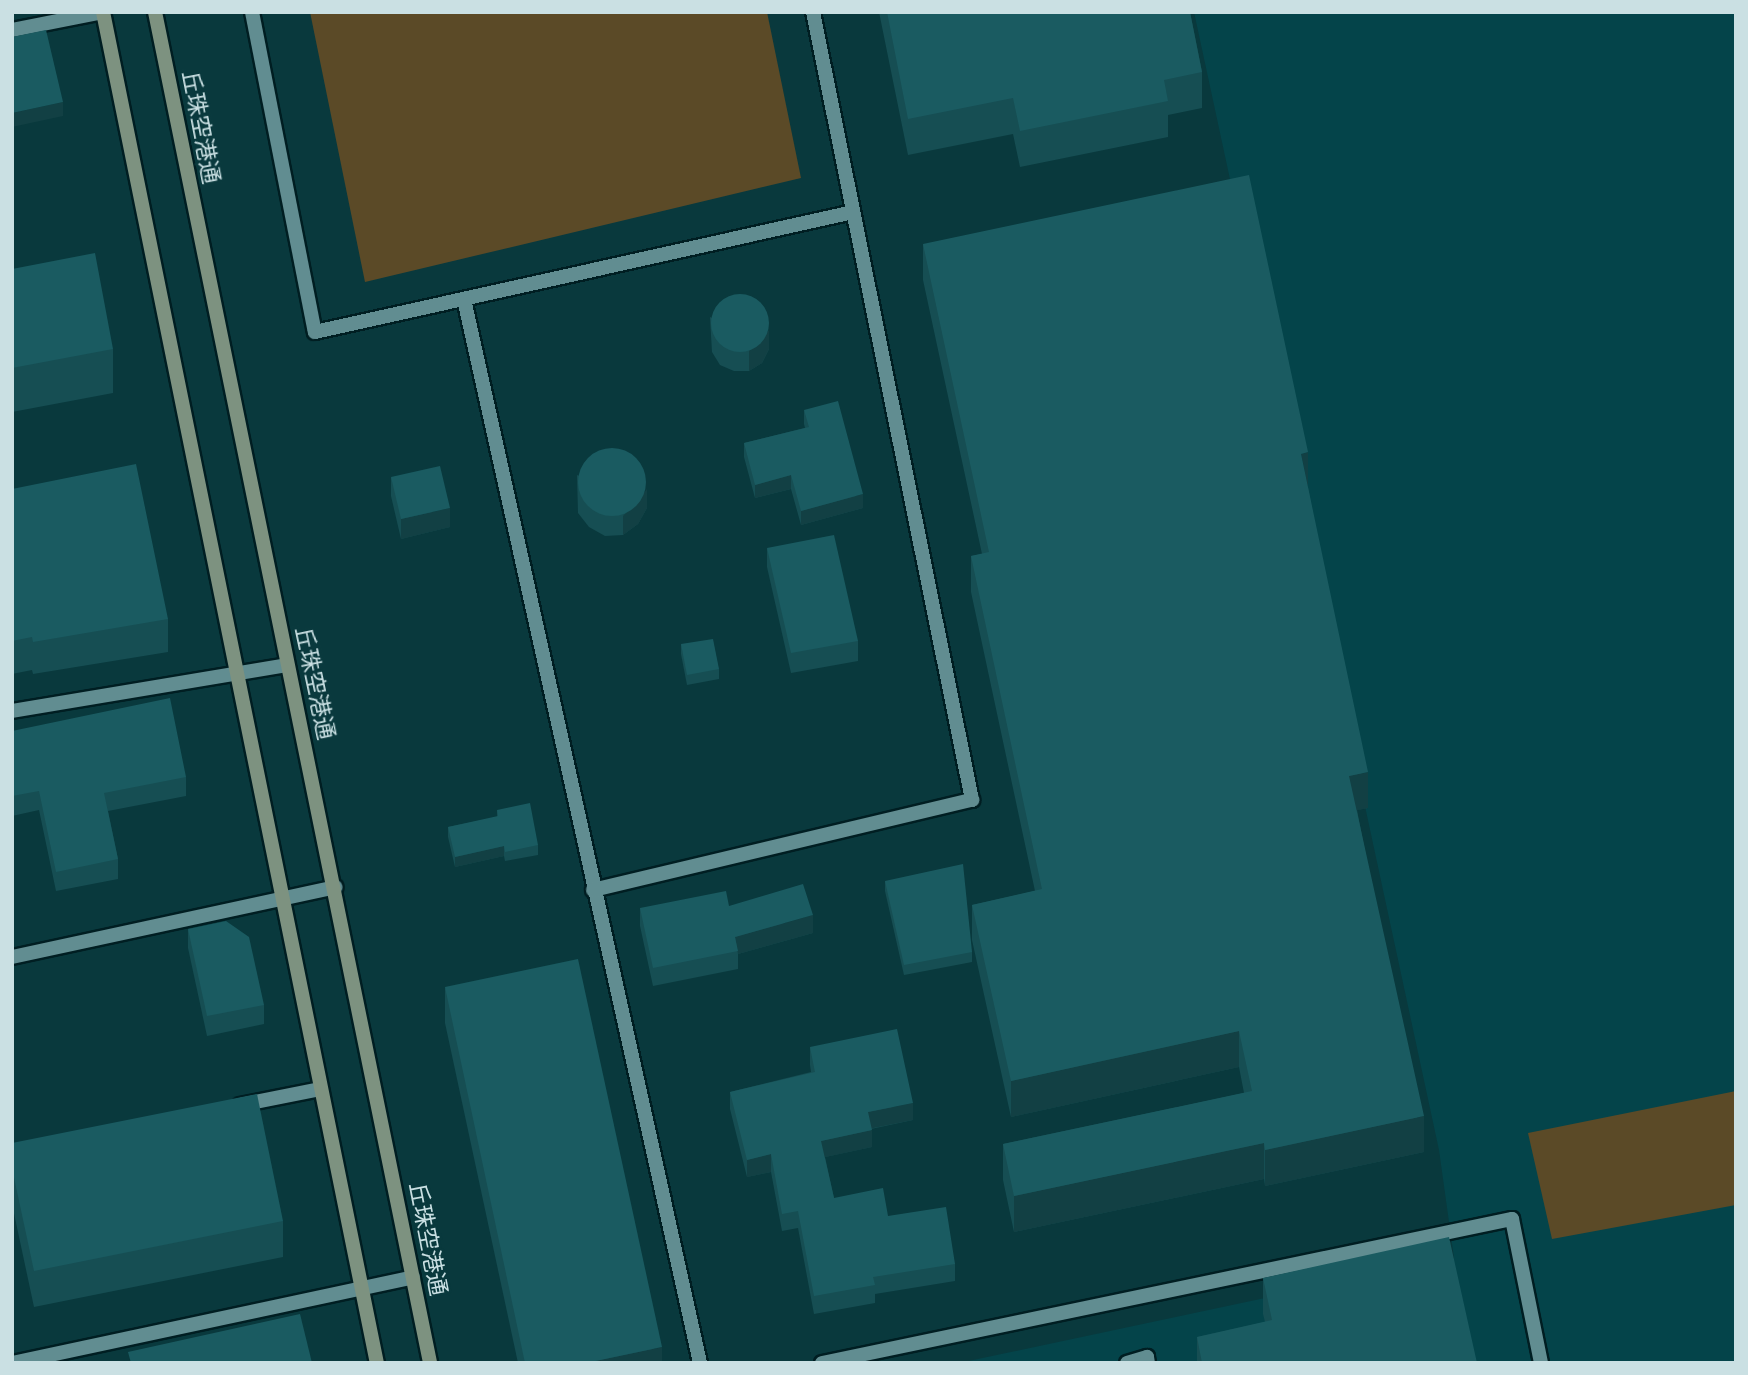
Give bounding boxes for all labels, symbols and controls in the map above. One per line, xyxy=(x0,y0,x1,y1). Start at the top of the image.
street label: 丘珠空港通 xyxy=(176,68,226,186)
street label: 丘珠空港通 xyxy=(290,624,340,742)
street label: 丘珠空港通 xyxy=(403,1180,453,1298)

